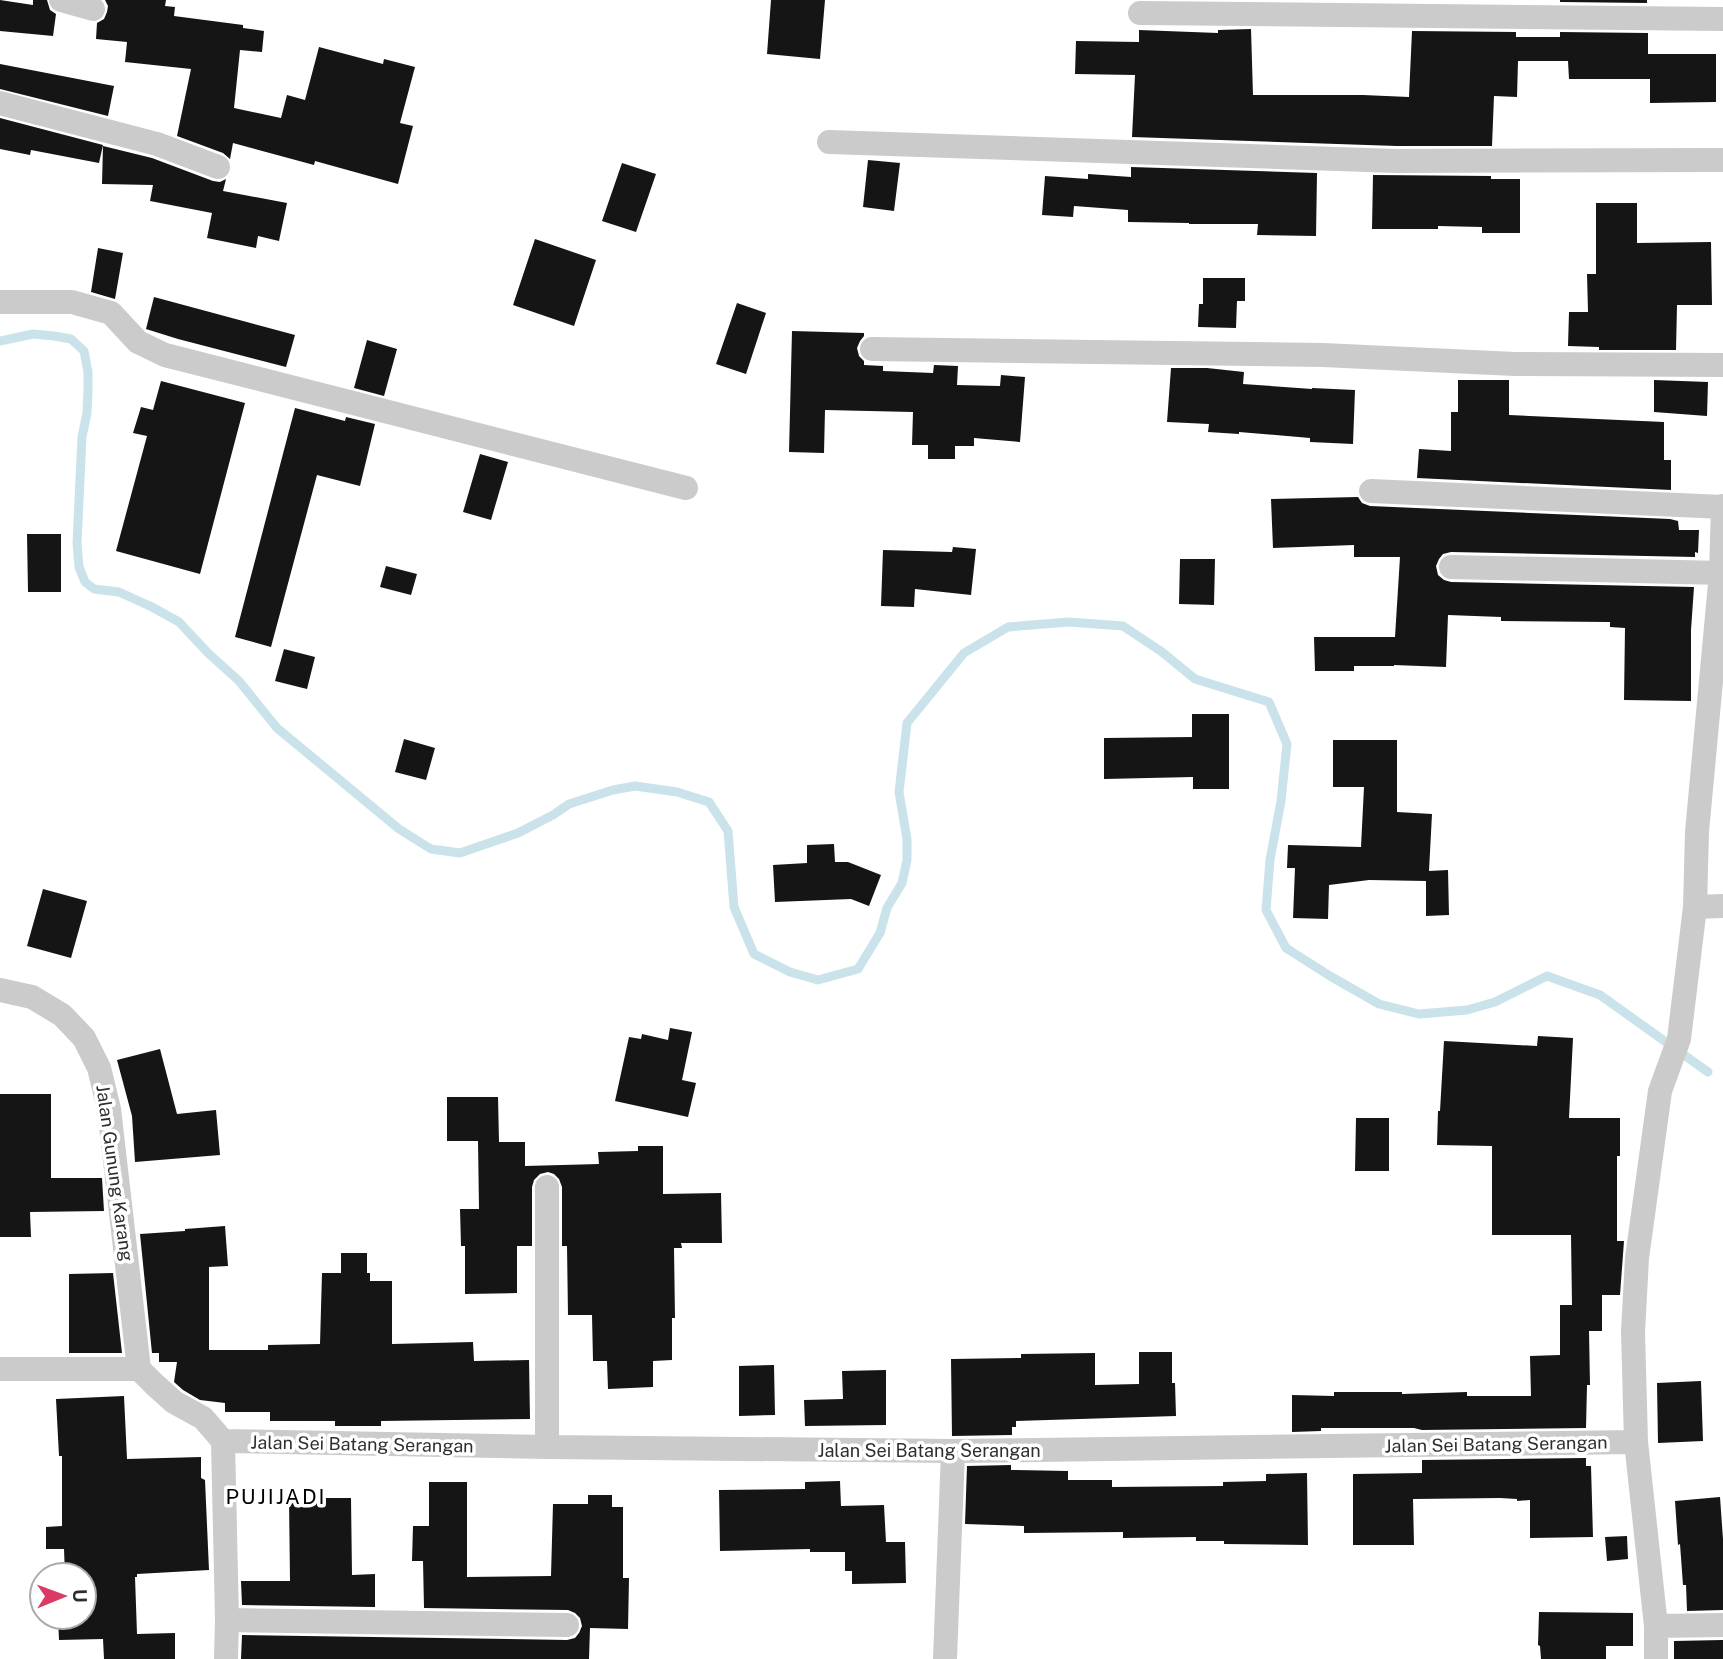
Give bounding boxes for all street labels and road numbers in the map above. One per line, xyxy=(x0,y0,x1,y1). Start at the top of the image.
street label: Jalan Gunung Karang xyxy=(92,1083,138,1263)
street label: Jalan Sei Batang Serangan xyxy=(250,1432,474,1456)
street label: Jalan Sei Batang Serangan xyxy=(1384,1432,1608,1456)
street label: Jalan Sei Batang Serangan xyxy=(817,1440,1041,1461)

